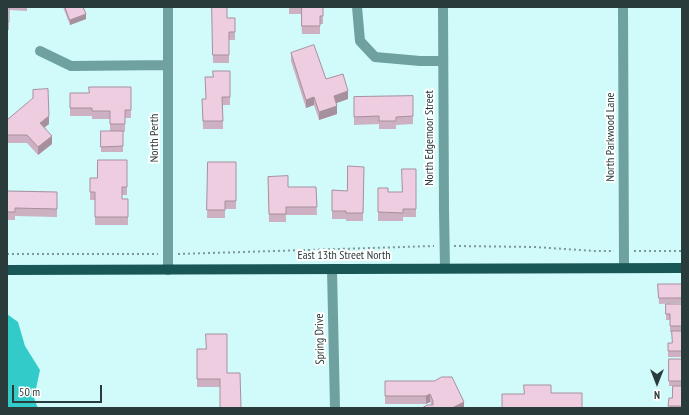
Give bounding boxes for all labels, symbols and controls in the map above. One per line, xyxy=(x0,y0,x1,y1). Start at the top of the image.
street label: North Edgemoor Street xyxy=(423,90,437,186)
street label: North Parkwood Lane xyxy=(604,92,618,182)
street label: North Perth xyxy=(148,114,162,162)
street label: East 13th Street North xyxy=(298,249,390,263)
street label: Spring Drive xyxy=(312,313,328,365)
north arrow xyxy=(637,363,677,403)
scale bar xyxy=(14,377,104,403)
text: 50 m xyxy=(19,384,40,399)
text: N xyxy=(654,388,660,402)

